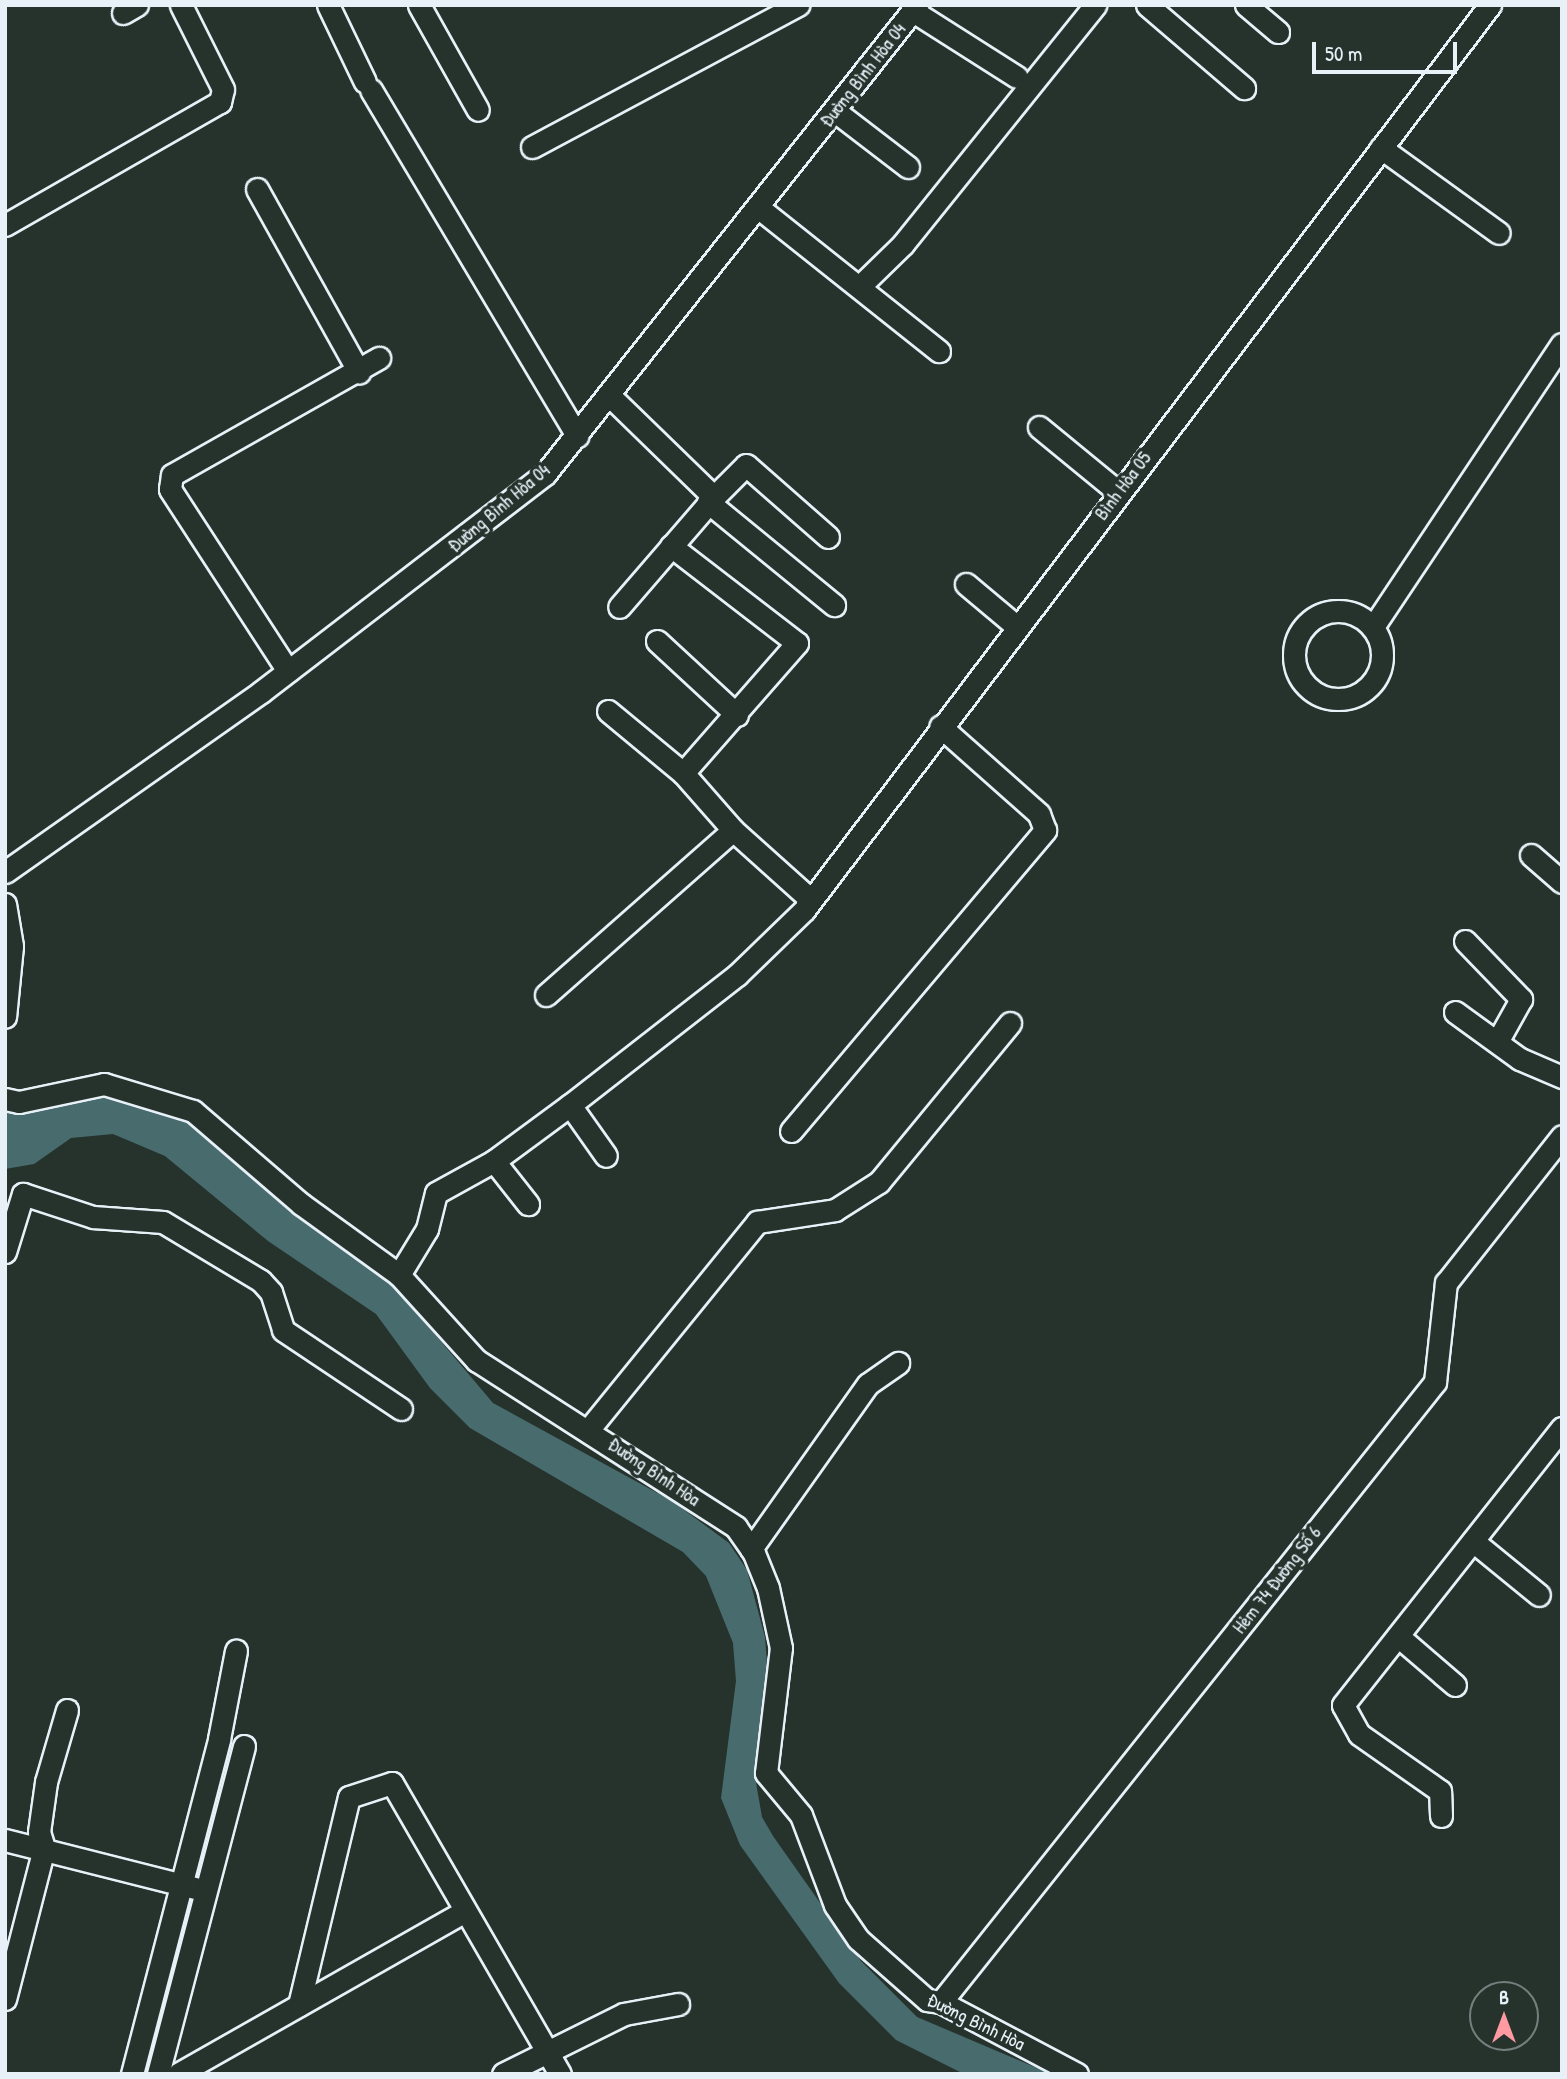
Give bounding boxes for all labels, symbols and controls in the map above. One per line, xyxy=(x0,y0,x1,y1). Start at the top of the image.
street label: Đường Bình Hòa 04 xyxy=(815,18,911,132)
scale bar xyxy=(1315,28,1460,72)
text: 50 m xyxy=(1325,39,1362,68)
street label: Bình Hòa 05 xyxy=(1090,447,1156,525)
street label: Đường Bình Hòa 04 xyxy=(443,459,555,557)
street label: Đường Bình Hòa xyxy=(604,1433,704,1511)
street label: Hẻm 74 Đường Số 6 xyxy=(1228,1522,1326,1638)
north arrow xyxy=(1469,1981,1539,2051)
text: B xyxy=(1499,1984,1509,2010)
street label: Đường Bình Hòa xyxy=(923,1989,1029,2055)

